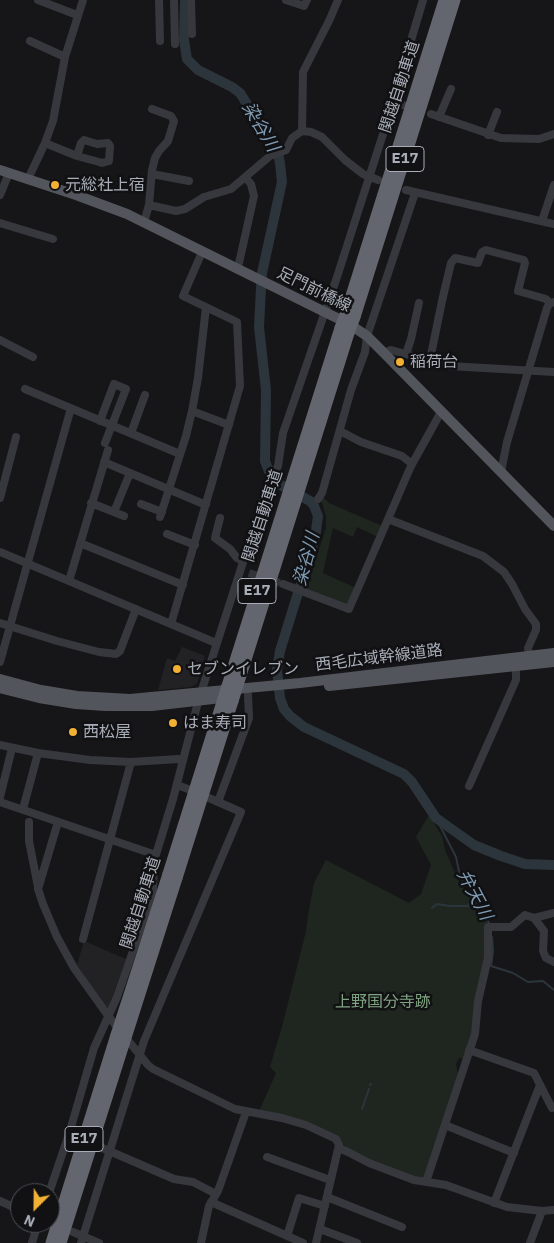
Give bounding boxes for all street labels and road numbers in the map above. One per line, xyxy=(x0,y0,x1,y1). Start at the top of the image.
street label: 関越自動車道 xyxy=(376,38,424,136)
road number: E17 xyxy=(386,146,424,172)
street label: 足門前橋線 xyxy=(274,264,354,316)
street label: 関越自動車道 xyxy=(239,467,287,565)
road number: E17 xyxy=(238,578,276,604)
street label: 西毛広域幹線道路 xyxy=(314,641,444,675)
street label: 関越自動車道 xyxy=(117,854,165,952)
road number: E17 xyxy=(65,1126,103,1152)

